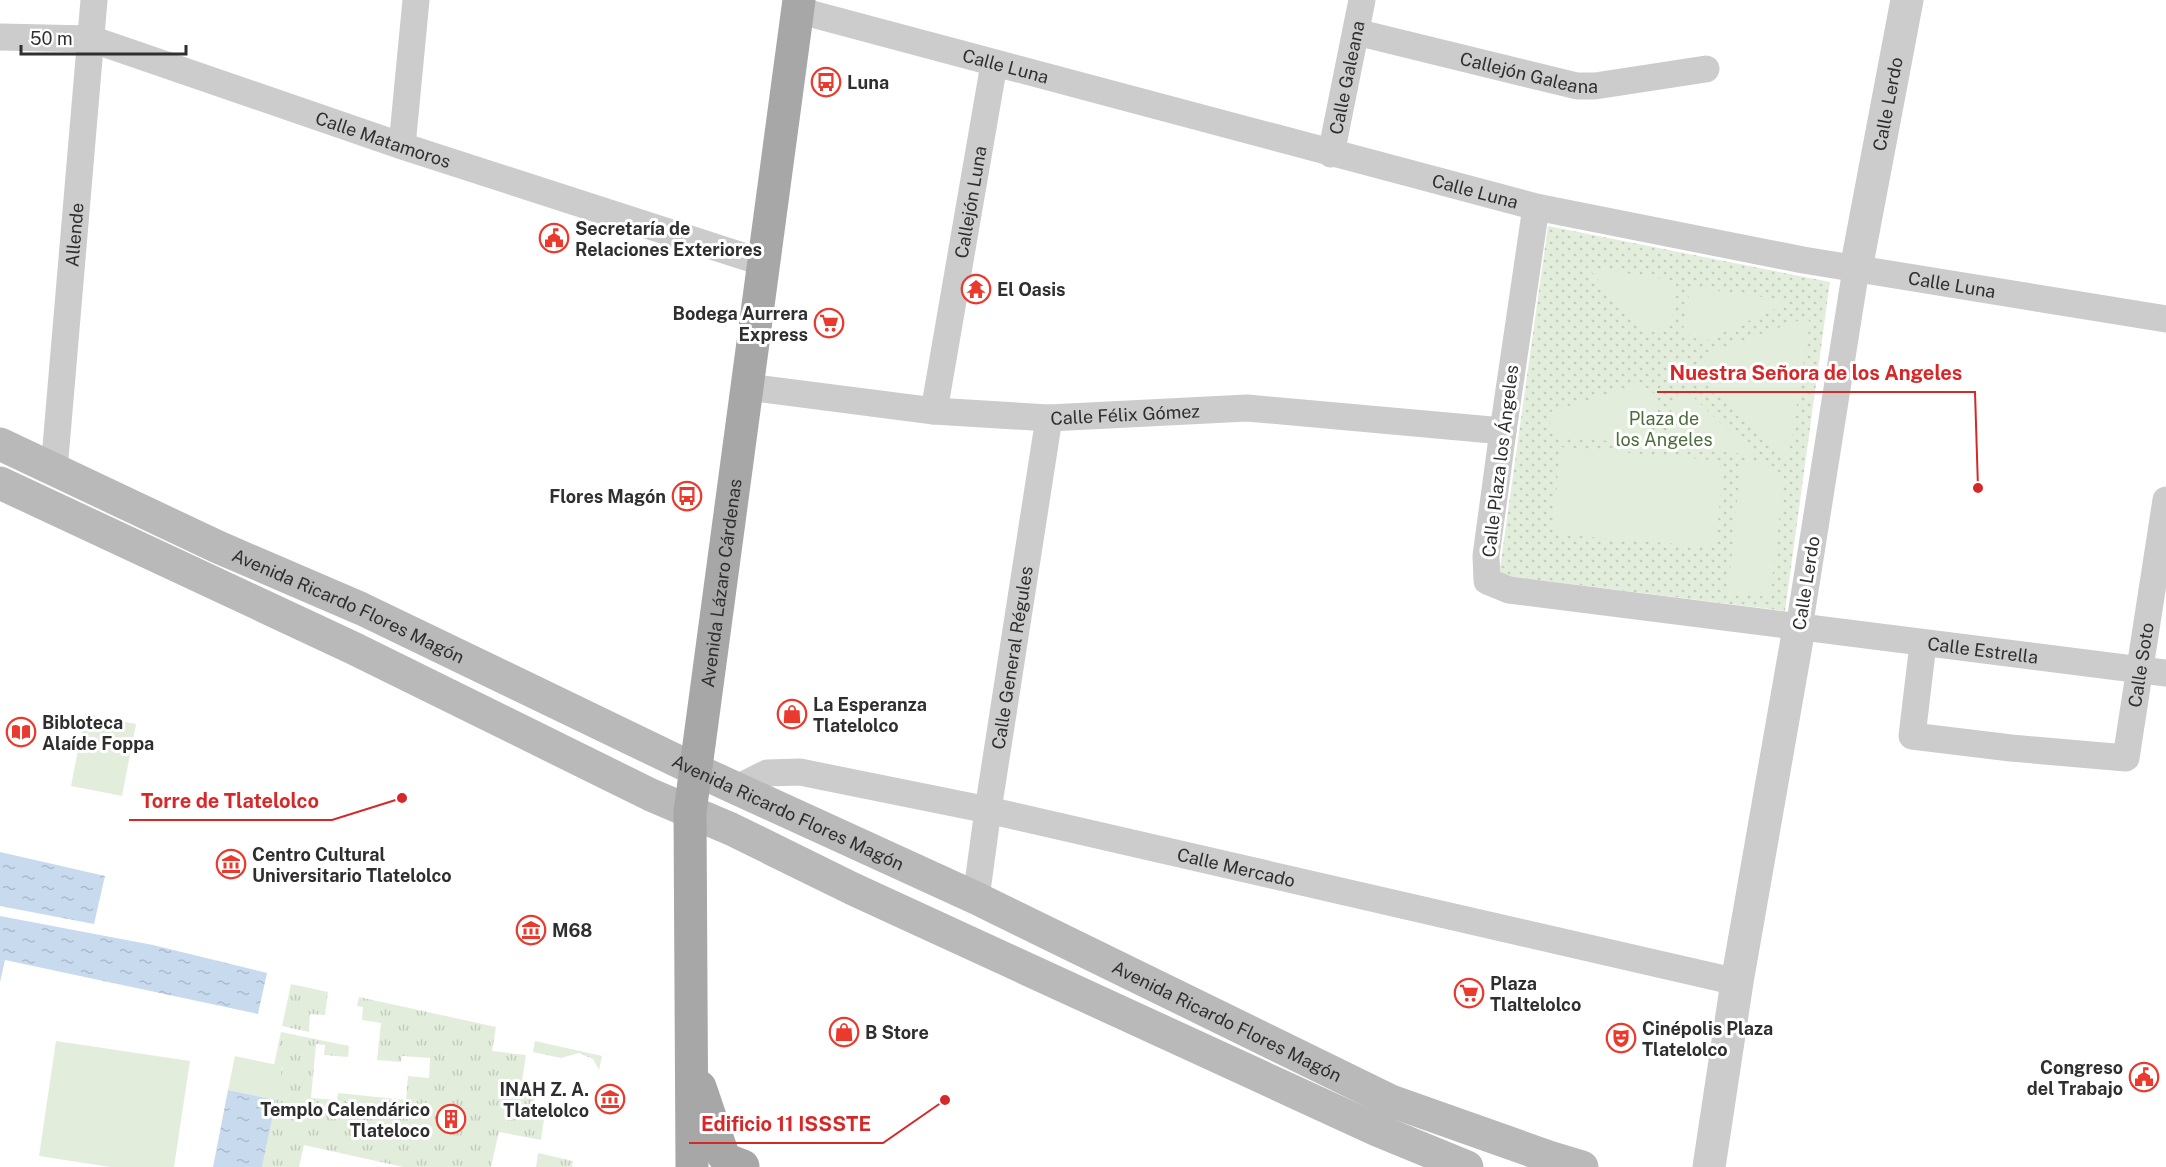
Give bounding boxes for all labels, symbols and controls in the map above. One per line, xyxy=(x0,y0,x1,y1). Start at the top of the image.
scale bar xyxy=(21,18,186,56)
street label: Calle Galeana xyxy=(1325,19,1368,136)
text: 50 m xyxy=(30,28,73,49)
street label: Calle Luna xyxy=(960,44,1051,87)
street label: Callejón Galeana xyxy=(1458,47,1598,97)
street label: Calle Lerdo xyxy=(1868,55,1906,153)
bus stop icon: Luna xyxy=(810,66,842,98)
place label: Luna xyxy=(847,72,889,93)
street label: Calle Matamoros xyxy=(313,107,453,172)
street label: Callejón Luna xyxy=(950,144,990,260)
street label: Calle Luna xyxy=(1430,169,1521,212)
street label: Allende xyxy=(61,202,87,268)
place label: Secretaría de Relaciones Exteriores xyxy=(575,218,762,260)
public building icon: Secretaría de Relaciones Exteriores xyxy=(538,222,570,254)
street label: Calle Luna xyxy=(1907,267,1997,302)
temple icon: El Oasis xyxy=(960,273,992,305)
place label: El Oasis xyxy=(997,279,1066,300)
place label: Bodega Aurrera Express xyxy=(672,303,808,345)
supermarket icon: Bodega Aurrera Express xyxy=(813,307,845,339)
callout: Nuestra Señora de los Angeles xyxy=(1657,354,1975,392)
text: Nuestra Señora de los Angeles xyxy=(1670,361,1962,385)
street label: Calle Plaza los Ángeles xyxy=(1477,363,1522,558)
street label: Calle Félix Gómez xyxy=(1050,400,1200,428)
park label: Plaza de los Angeles xyxy=(1615,408,1713,450)
street label: Avenida Lázaro Cárdenas xyxy=(696,477,745,689)
bus stop icon: Flores Magón xyxy=(671,480,703,512)
place label: Flores Magón xyxy=(549,486,666,507)
street label: Calle Lerdo xyxy=(1788,534,1824,632)
street label: Avenida Ricardo Flores Magón xyxy=(229,544,468,667)
street label: Calle General Régules xyxy=(987,564,1036,751)
street label: Calle Soto xyxy=(2123,621,2157,709)
street label: Calle Estrella xyxy=(1926,632,2039,667)
place label: La Esperanza Tlatelolco xyxy=(813,694,927,736)
shop icon: La Esperanza Tlatelolco xyxy=(776,698,808,730)
place label: Bibloteca Alaíde Foppa xyxy=(42,712,154,754)
library icon: Bibloteca Alaíde Foppa xyxy=(5,716,37,748)
street label: Avenida Ricardo Flores Magón xyxy=(669,750,907,874)
callout: Torre de Tlatelolco xyxy=(129,782,332,820)
text: Torre de Tlatelolco xyxy=(141,789,319,813)
street label: Calle Mercado xyxy=(1175,843,1297,891)
place label: Centro Cultural Universitario Tlatelolco xyxy=(252,844,452,886)
museum icon: Centro Cultural Universitario Tlatelolco xyxy=(215,848,247,880)
museum icon: M68 xyxy=(515,914,547,946)
place label: M68 xyxy=(552,920,592,941)
street label: Avenida Ricardo Flores Magón xyxy=(1109,956,1345,1086)
place label: Plaza Tlaltelolco xyxy=(1490,973,1581,1015)
supermarket icon: Plaza Tlaltelolco xyxy=(1453,977,1485,1009)
shop icon: B Store xyxy=(828,1016,860,1048)
place label: Cinépolis Plaza Tlatelolco xyxy=(1642,1018,1773,1060)
place label: B Store xyxy=(865,1022,929,1043)
theatre icon: Cinépolis Plaza Tlatelolco xyxy=(1605,1022,1637,1054)
place label: Congreso del Trabajo xyxy=(2027,1057,2123,1099)
public building icon: Congreso del Trabajo xyxy=(2128,1061,2160,1093)
place label: INAH Z. A. Tlatelolco xyxy=(499,1079,589,1121)
museum icon: INAH Z. A. Tlatelolco xyxy=(594,1083,626,1115)
place label: Templo Calendárico Tlateloco xyxy=(260,1099,430,1141)
building icon: Templo Calendárico Tlateloco xyxy=(435,1103,467,1135)
callout: Edificio 11 ISSSTE xyxy=(689,1105,883,1143)
text: Edificio 11 ISSSTE xyxy=(701,1112,871,1136)

